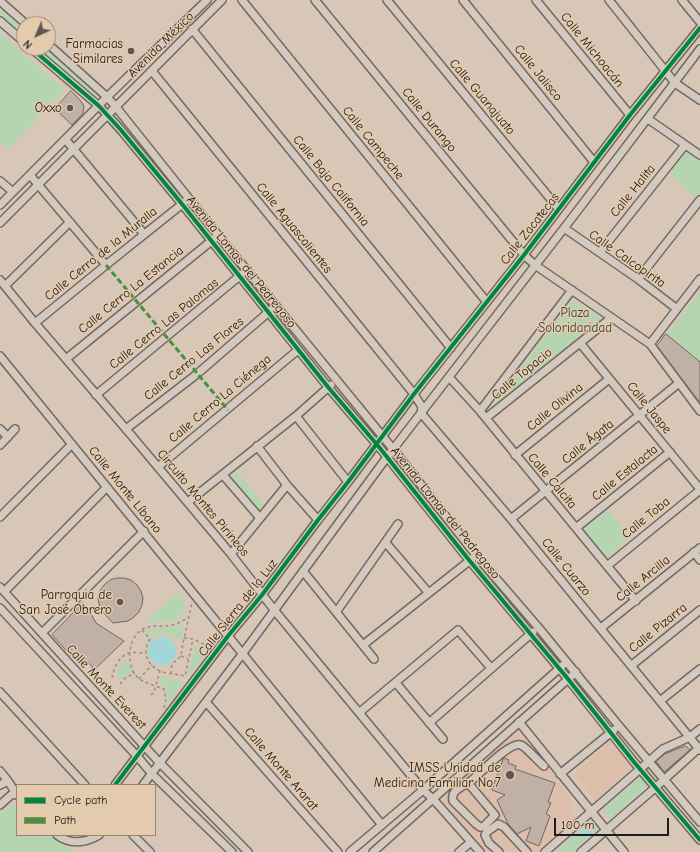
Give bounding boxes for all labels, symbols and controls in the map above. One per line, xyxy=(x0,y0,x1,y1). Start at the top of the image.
street label: Avenida México xyxy=(125,9,197,81)
street label: Calle Michoacán xyxy=(557,9,627,91)
north arrow xyxy=(16,16,56,56)
place label: Farmacias Similares xyxy=(66,36,123,67)
text: N xyxy=(21,37,35,51)
street label: Calle Jalisco xyxy=(510,42,566,104)
marker: Farmacias Similares xyxy=(126,46,136,56)
street label: Calle Guanajuato xyxy=(446,56,518,138)
street label: Calle Durango xyxy=(398,85,460,155)
place label: Oxxo xyxy=(35,100,62,116)
marker: Oxxo xyxy=(65,103,75,113)
street label: Calle Campeche xyxy=(339,103,407,183)
street label: Calle Baja California xyxy=(289,132,373,230)
street label: Calle Halita xyxy=(607,162,659,220)
street label: Calle Aguascalientes xyxy=(253,180,335,276)
street label: Calle Zacatecas xyxy=(497,190,563,268)
street label: Avenida Lomas del Pedregoso xyxy=(183,193,299,331)
street label: Calle Cerro de la Muralla xyxy=(42,204,160,304)
street label: Calle Calcopirita xyxy=(586,227,668,291)
street label: Calle Cerro La Estancia xyxy=(75,243,187,337)
street label: Calle Cerro Las Palomas xyxy=(106,275,222,373)
park label: Plaza Soloridaridad xyxy=(538,305,612,336)
street label: Calle Cerro Las Flores xyxy=(141,314,247,404)
street label: Calle Topacio xyxy=(489,345,555,403)
street label: Calle Cerro La Ciénega xyxy=(166,352,274,446)
street label: Calle Jaspe xyxy=(623,379,675,437)
street label: Calle Olivina xyxy=(524,380,586,434)
street label: Calle Ágata xyxy=(559,416,617,468)
street label: Calle Estalacta xyxy=(589,442,661,504)
street label: Calle Monte Líbano xyxy=(85,443,165,537)
street label: Avenida Lomas del Pedregoso xyxy=(387,444,503,582)
street label: Circuito Montes Pirineos xyxy=(154,446,252,560)
street label: Calle Calcita xyxy=(524,450,580,512)
street label: Calle Toba xyxy=(619,494,673,542)
street label: Calle Cuarzo xyxy=(538,535,594,599)
street label: Calle Arcilla xyxy=(613,552,673,606)
street label: Calle Sierra de la Luz xyxy=(195,556,281,660)
place label: Parroquia de San José Obrero xyxy=(19,587,112,618)
marker: Parroquia de San José Obrero xyxy=(115,597,125,607)
street label: Calle Pizarra xyxy=(626,600,690,656)
street label: Calle Monte Everest xyxy=(63,641,149,733)
street label: Calle Monte Ararat xyxy=(241,724,321,814)
place label: IMSS Unidad de Medicina Familiar No.7 xyxy=(374,760,501,791)
marker: IMSS Unidad de Medicina Familiar No.7 xyxy=(504,769,516,781)
legend xyxy=(16,784,156,836)
text: Cycle path xyxy=(54,793,107,807)
scale bar xyxy=(556,810,671,836)
text: Path xyxy=(54,813,76,827)
text: 100 m xyxy=(561,818,594,832)

